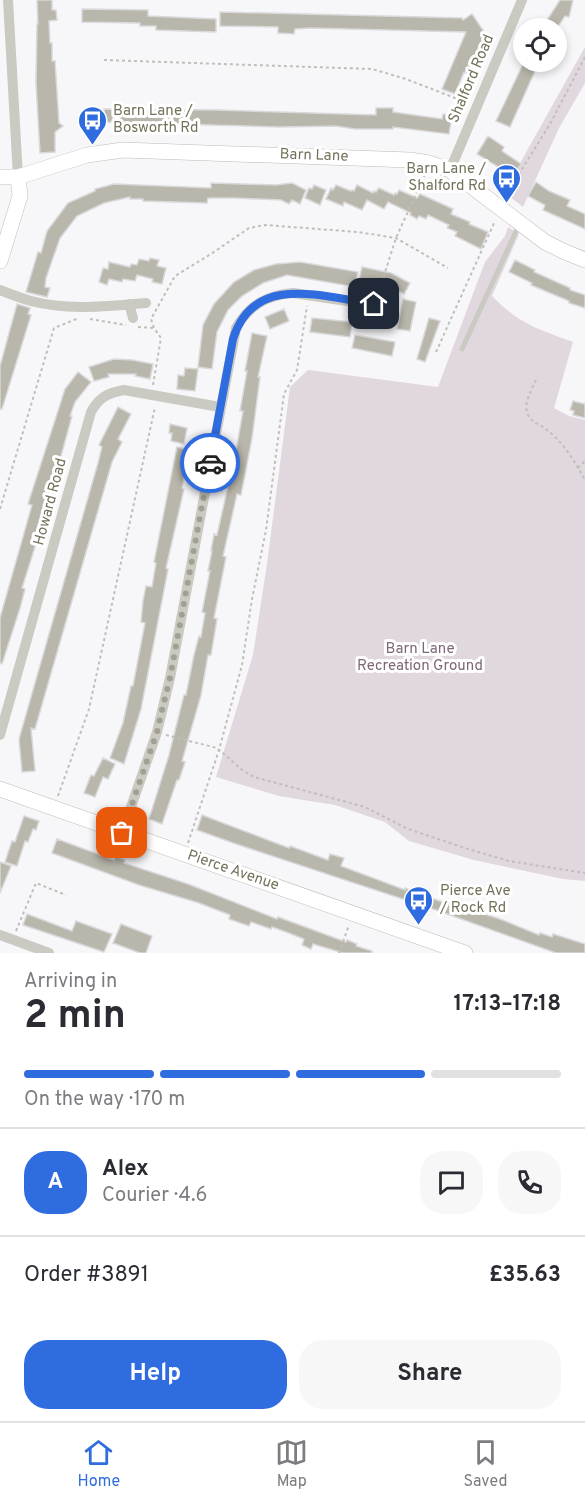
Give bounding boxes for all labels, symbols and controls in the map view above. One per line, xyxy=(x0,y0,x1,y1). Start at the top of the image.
map controls xyxy=(513,18,567,72)
button: locate xyxy=(513,18,567,72)
street label: Shalford Road xyxy=(445,32,499,126)
place label: Barn Lane / Bosworth Rd xyxy=(113,102,198,138)
bus stop icon: Barn Lane / Bosworth Rd xyxy=(76,104,108,146)
street label: Barn Lane xyxy=(279,145,349,167)
place label: Barn Lane / Shalford Rd xyxy=(406,160,487,196)
bus stop icon: Barn Lane / Shalford Rd xyxy=(491,162,523,204)
pin xyxy=(348,278,399,329)
icon: home xyxy=(357,287,390,320)
courier xyxy=(180,433,240,493)
icon: car xyxy=(194,447,227,480)
street label: Howard Road xyxy=(30,456,72,548)
park label: Barn Lane Recreation Ground xyxy=(357,640,483,676)
pin xyxy=(96,807,147,858)
icon: bag xyxy=(105,816,138,849)
street label: Pierce Avenue xyxy=(185,846,281,896)
place label: Pierce Ave / Rock Rd xyxy=(439,882,511,918)
bus stop icon: Pierce Ave / Rock Rd xyxy=(403,884,435,926)
text: Arriving in xyxy=(24,969,117,995)
text: 17:13–17:18 xyxy=(454,991,561,1018)
text: 2 min xyxy=(24,993,126,1042)
text: On the way · 170 m xyxy=(24,1087,185,1113)
button: chat xyxy=(420,1151,483,1214)
button: phone xyxy=(498,1151,561,1214)
text: Alex xyxy=(102,1156,149,1183)
text: A xyxy=(48,1169,63,1196)
text: Courier · 4.6 xyxy=(102,1183,207,1209)
text: Order #3891 xyxy=(24,1262,149,1289)
text: £35.63 xyxy=(489,1262,561,1289)
button: Help xyxy=(24,1340,287,1409)
button: Share xyxy=(299,1340,561,1409)
tab: Home xyxy=(78,1436,120,1492)
tab: Map xyxy=(275,1436,308,1492)
tab: Saved xyxy=(463,1436,507,1492)

